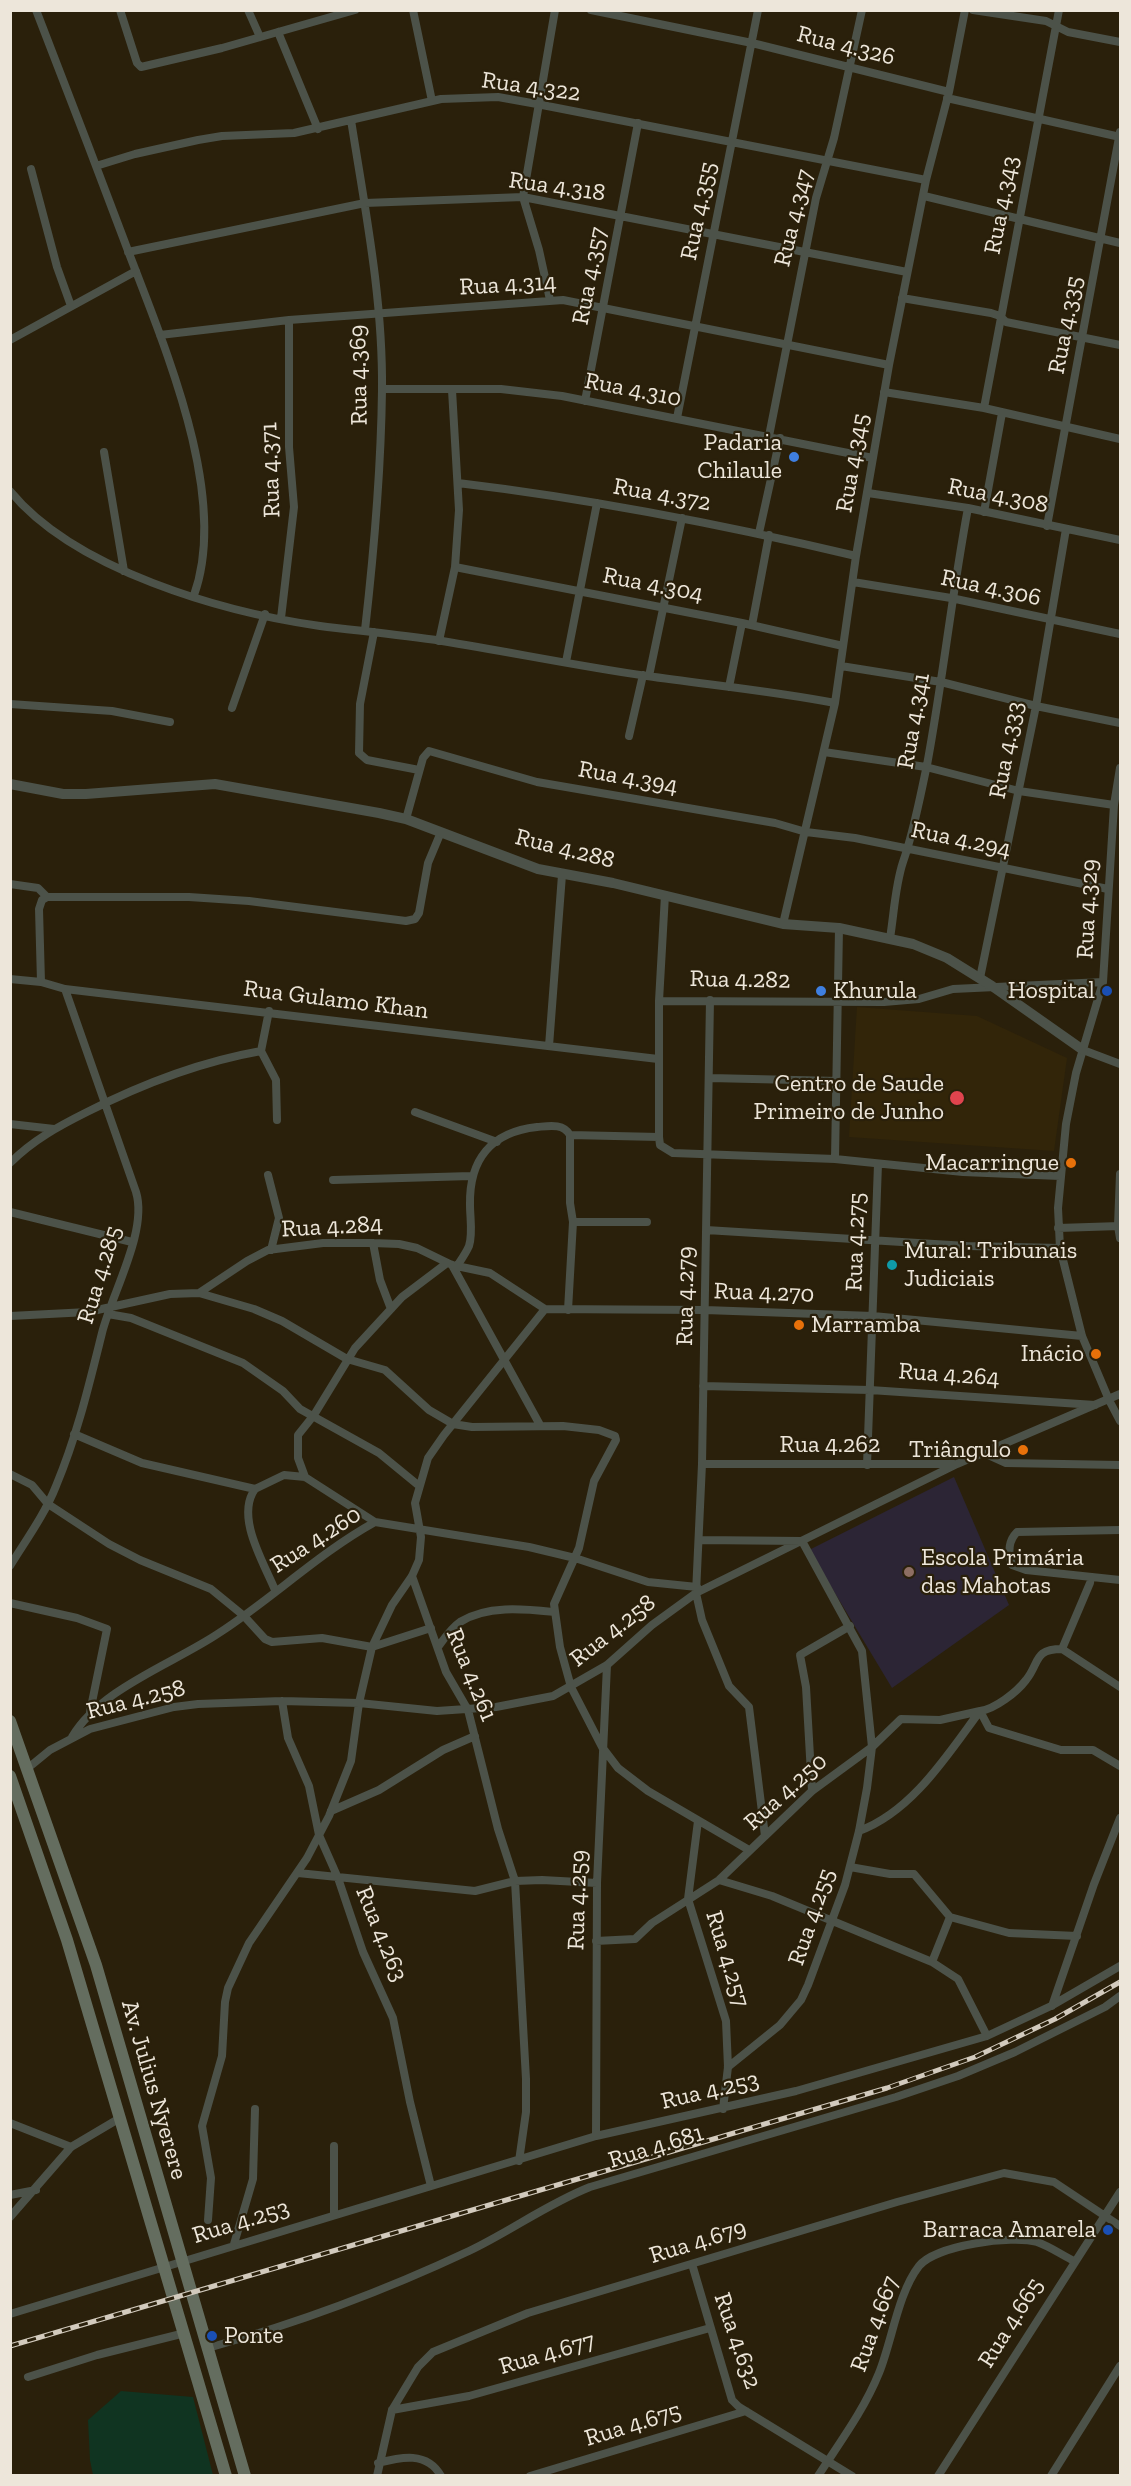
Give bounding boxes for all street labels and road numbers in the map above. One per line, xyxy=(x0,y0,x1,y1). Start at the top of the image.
street label: Rua 4.326 xyxy=(794,20,898,72)
street label: Rua 4.322 xyxy=(480,66,582,108)
street label: Rua 4.343 xyxy=(978,153,1026,257)
street label: Rua 4.355 xyxy=(675,159,723,263)
street label: Rua 4.318 xyxy=(507,166,607,208)
street label: Rua 4.347 xyxy=(768,167,820,269)
street label: Rua 4.357 xyxy=(566,225,614,327)
street label: Rua 4.314 xyxy=(459,268,557,302)
street label: Rua 4.335 xyxy=(1042,274,1090,376)
street label: Rua 4.369 xyxy=(344,324,374,426)
street label: Rua 4.310 xyxy=(582,367,684,413)
street label: Rua 4.345 xyxy=(830,411,876,515)
street label: Rua 4.371 xyxy=(255,422,287,518)
street label: Rua 4.372 xyxy=(611,472,713,518)
street label: Rua 4.308 xyxy=(945,472,1051,520)
street label: Rua 4.304 xyxy=(600,561,706,609)
street label: Rua 4.306 xyxy=(938,563,1044,613)
street label: Rua 4.341 xyxy=(891,671,937,771)
street label: Rua 4.333 xyxy=(983,699,1031,801)
street label: Rua 4.394 xyxy=(576,755,680,801)
street label: Rua 4.294 xyxy=(908,815,1014,865)
street label: Rua 4.288 xyxy=(512,823,618,875)
street label: Rua 4.329 xyxy=(1071,858,1105,960)
street label: Rua 4.282 xyxy=(689,965,791,995)
street label: Rua Gulamo Khan xyxy=(242,974,430,1026)
street label: Rua 4.275 xyxy=(840,1192,872,1292)
street label: Rua 4.284 xyxy=(281,1210,383,1244)
street label: Rua 4.285 xyxy=(71,1223,129,1327)
street label: Rua 4.279 xyxy=(671,1246,701,1346)
street label: Rua 4.270 xyxy=(713,1277,815,1309)
street label: Rua 4.264 xyxy=(897,1357,1001,1393)
street label: Rua 4.262 xyxy=(780,1431,880,1459)
street label: Rua 4.260 xyxy=(265,1500,367,1580)
street label: Rua 4.258 xyxy=(564,1589,662,1673)
street label: Rua 4.261 xyxy=(439,1624,503,1726)
street label: Rua 4.258 xyxy=(84,1674,188,1726)
street label: Rua 4.250 xyxy=(739,1747,833,1837)
street label: Rua 4.259 xyxy=(562,1849,594,1951)
street label: Rua 4.255 xyxy=(782,1865,842,1969)
street label: Rua 4.263 xyxy=(349,1882,413,1986)
street label: Rua 4.257 xyxy=(699,1907,755,2011)
street label: Av. Julius Nyerere xyxy=(115,1997,193,2183)
street label: Rua 4.253 xyxy=(658,2066,762,2116)
street label: Rua 4.681 xyxy=(605,2119,707,2175)
street label: Rua 4.253 xyxy=(189,2194,293,2250)
street label: Rua 4.679 xyxy=(646,2214,750,2270)
street label: Rua 4.667 xyxy=(844,2272,906,2376)
street label: Rua 4.665 xyxy=(972,2273,1050,2373)
street label: Rua 4.632 xyxy=(707,2289,767,2393)
street label: Rua 4.677 xyxy=(496,2327,598,2381)
street label: Rua 4.675 xyxy=(581,2397,685,2453)

